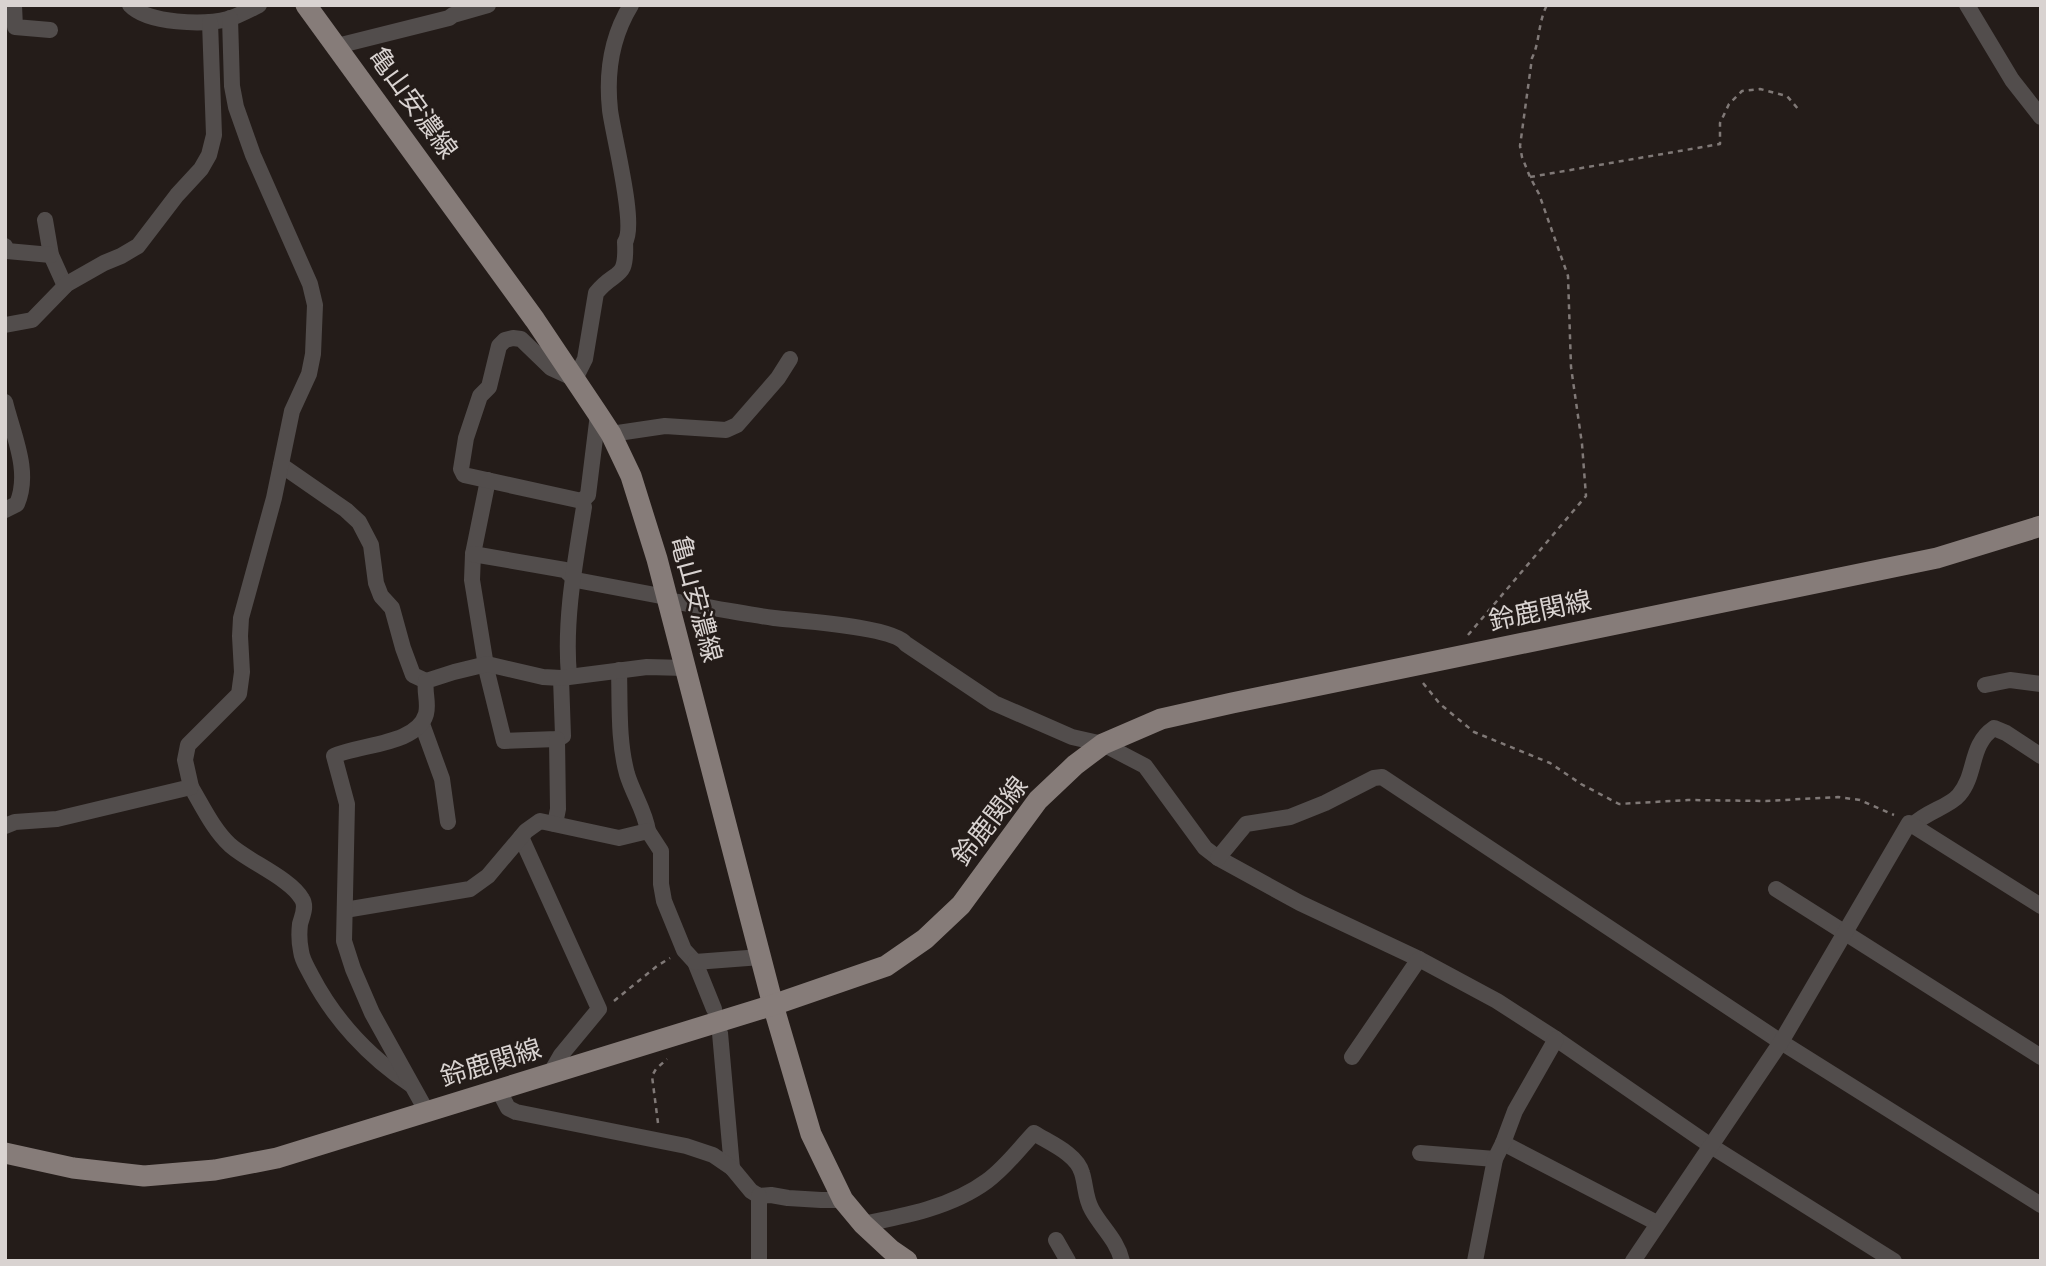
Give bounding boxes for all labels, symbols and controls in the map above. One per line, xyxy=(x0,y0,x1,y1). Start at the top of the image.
street label: 亀山安濃線 xyxy=(362,41,464,165)
street label: 亀山安濃線 xyxy=(664,532,728,666)
street label: 鈴鹿関線 xyxy=(1486,585,1594,637)
street label: 鈴鹿関線 xyxy=(946,770,1034,872)
street label: 鈴鹿関線 xyxy=(437,1033,545,1093)

